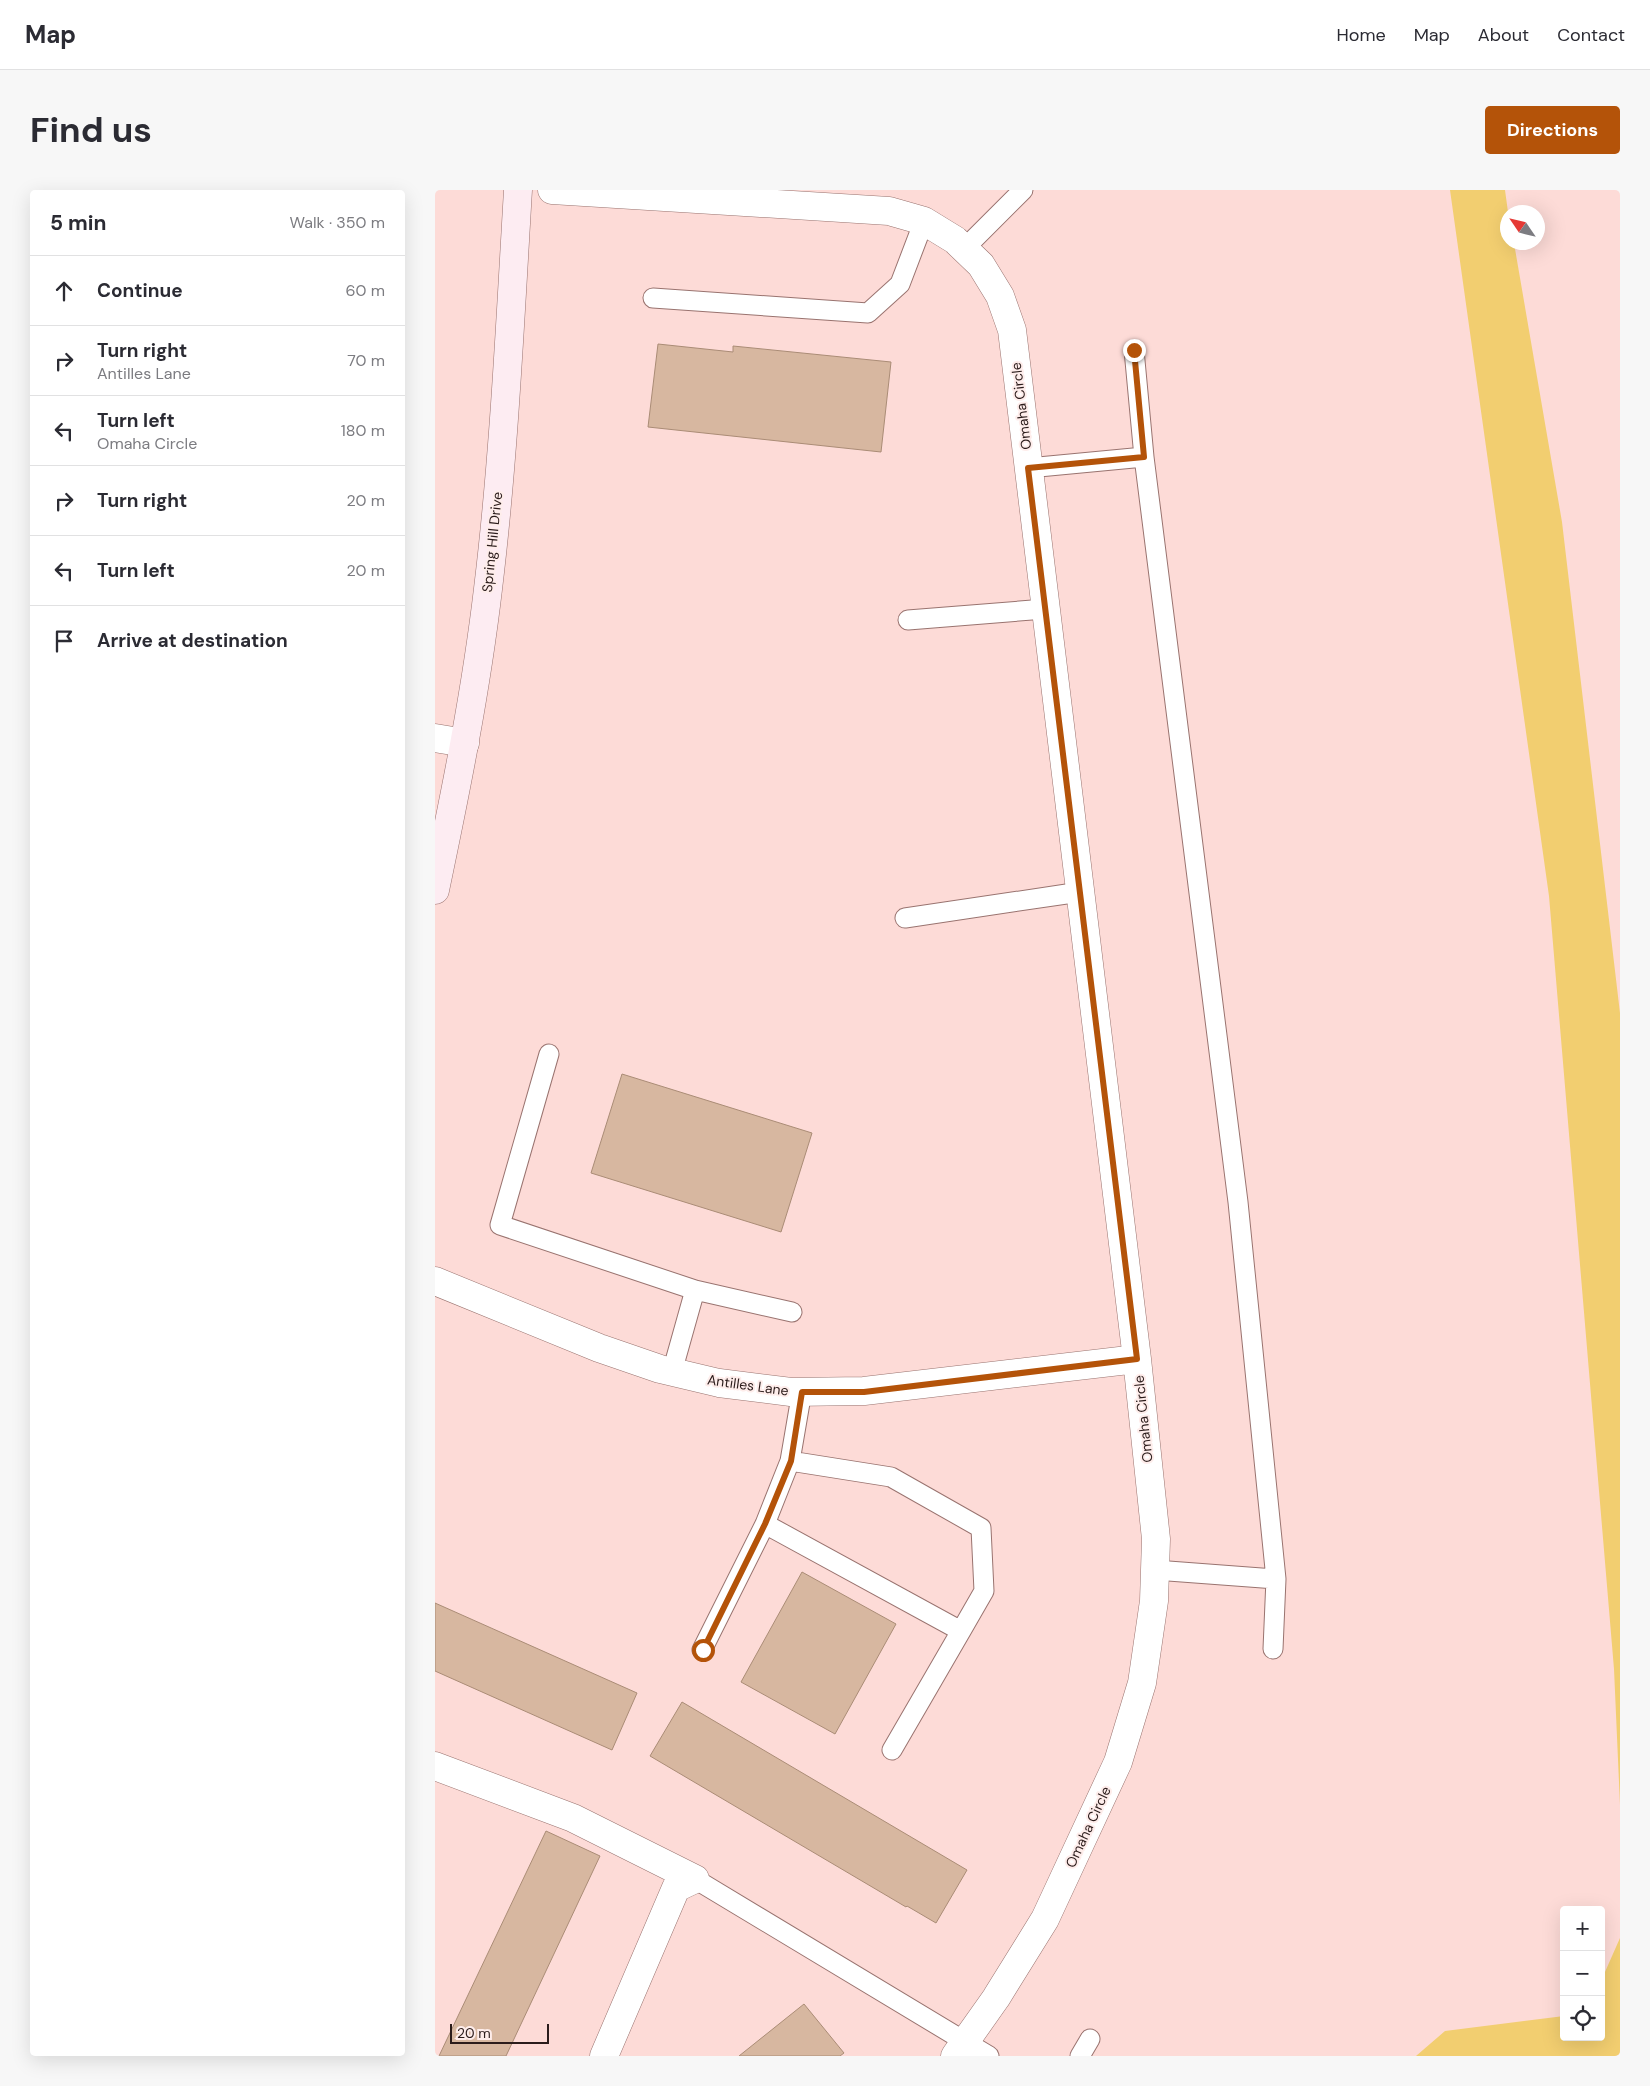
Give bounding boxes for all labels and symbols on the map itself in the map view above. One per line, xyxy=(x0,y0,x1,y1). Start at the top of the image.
north arrow xyxy=(1500,205,1545,250)
route end xyxy=(1123,339,1146,362)
street label: Omaha Circle xyxy=(1007,361,1035,451)
street label: Spring Hill Drive xyxy=(478,491,506,593)
street label: Antilles Lane xyxy=(706,1370,790,1400)
street label: Omaha Circle xyxy=(1129,1374,1157,1464)
route start xyxy=(692,1639,715,1662)
street label: Omaha Circle xyxy=(1061,1783,1115,1871)
scale bar xyxy=(450,2021,549,2044)

